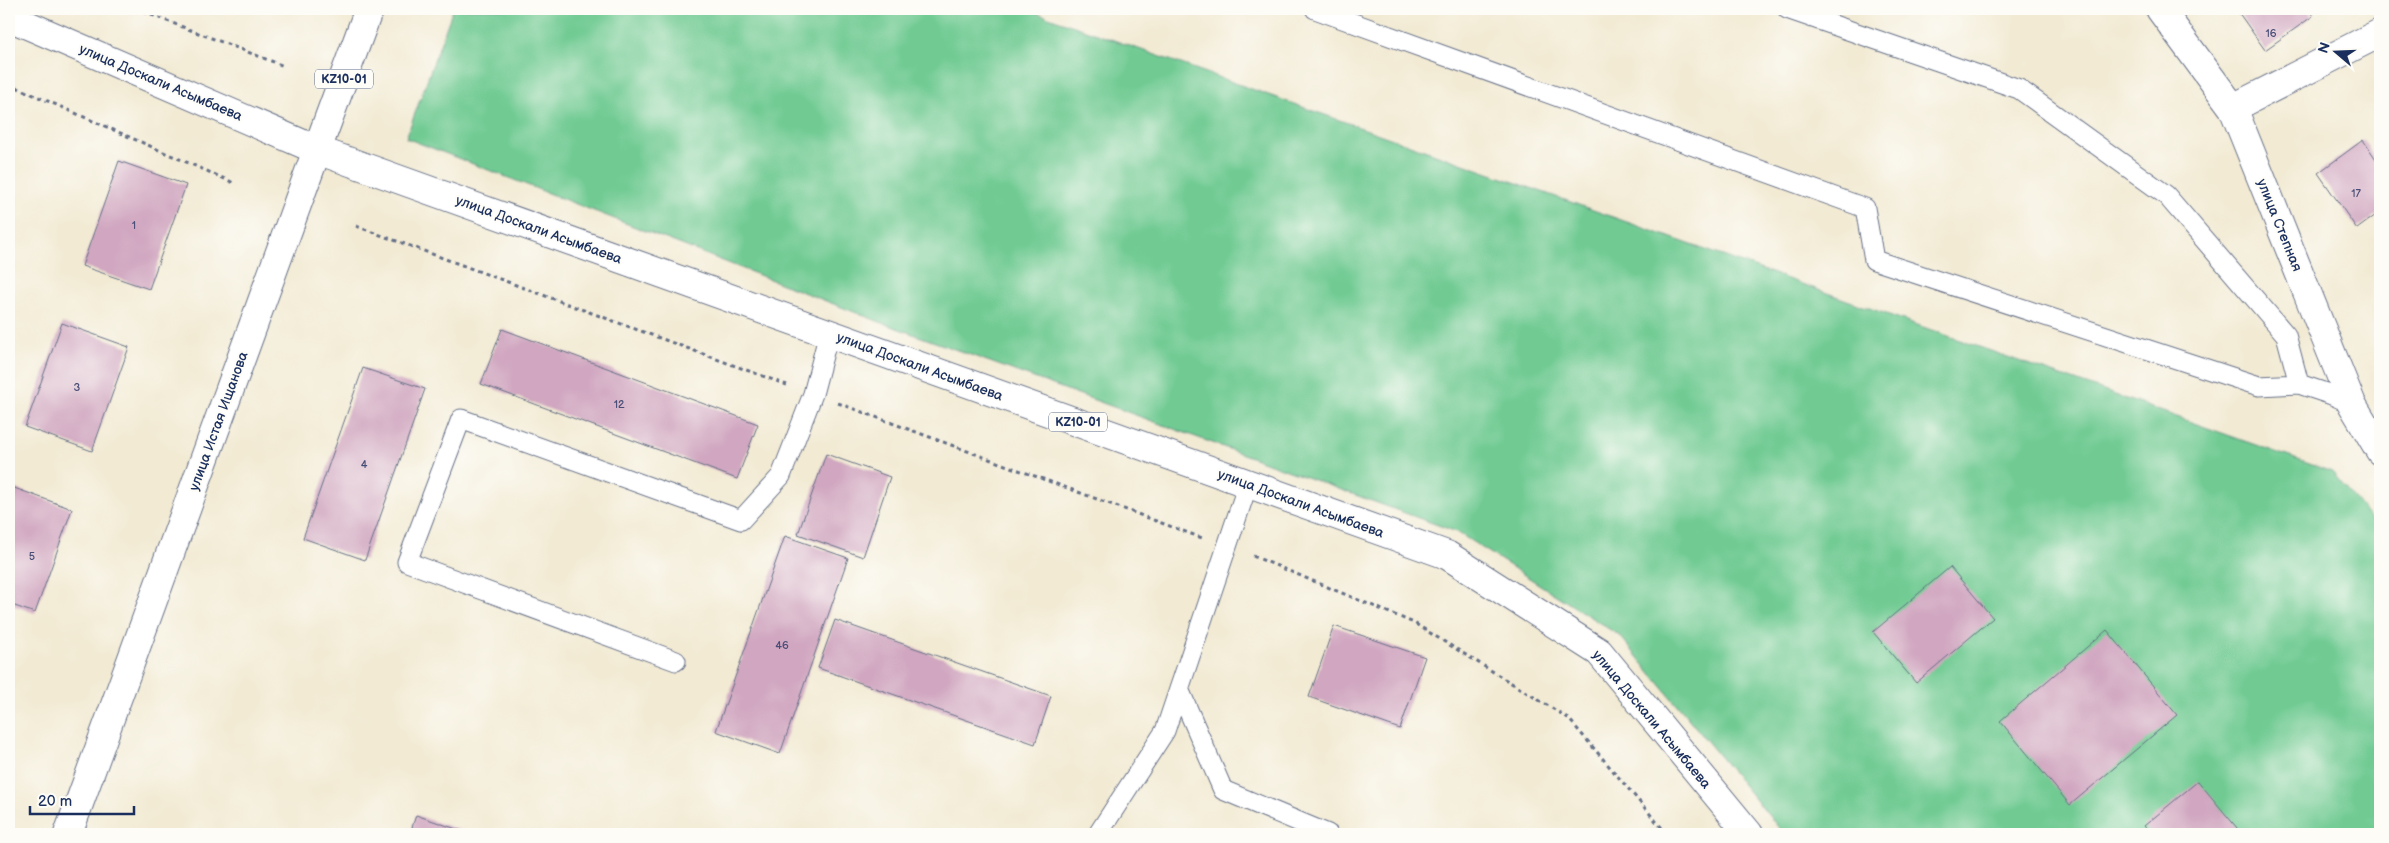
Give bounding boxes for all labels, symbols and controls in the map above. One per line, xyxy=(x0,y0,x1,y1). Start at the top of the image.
house number: 16 xyxy=(2266,27,2277,40)
north arrow xyxy=(2312,28,2362,78)
street label: улица Доскали Асымбаева xyxy=(77,40,246,125)
text: N xyxy=(2314,40,2334,56)
road number: KZ10-01 xyxy=(315,70,373,88)
street label: улица Степная xyxy=(2253,176,2306,274)
house number: 17 xyxy=(2351,187,2361,200)
street label: улица Доскали Асымбаева xyxy=(453,191,625,268)
house number: 1 xyxy=(132,219,136,232)
street label: улица Доскали Асымбаева xyxy=(834,328,1006,405)
street label: улица Истая Ищанова xyxy=(185,349,252,493)
house number: 3 xyxy=(74,381,81,394)
house number: 12 xyxy=(614,398,625,411)
road number: KZ10-01 xyxy=(1049,412,1107,432)
house number: 4 xyxy=(361,458,368,471)
street label: улица Доскали Асымбаева xyxy=(1215,465,1387,542)
house number: 5 xyxy=(29,550,35,563)
house number: 46 xyxy=(775,639,789,652)
street label: улица Доскали Асымбаева xyxy=(1589,647,1715,793)
scale bar xyxy=(30,783,134,815)
text: 20 m xyxy=(38,792,72,811)

